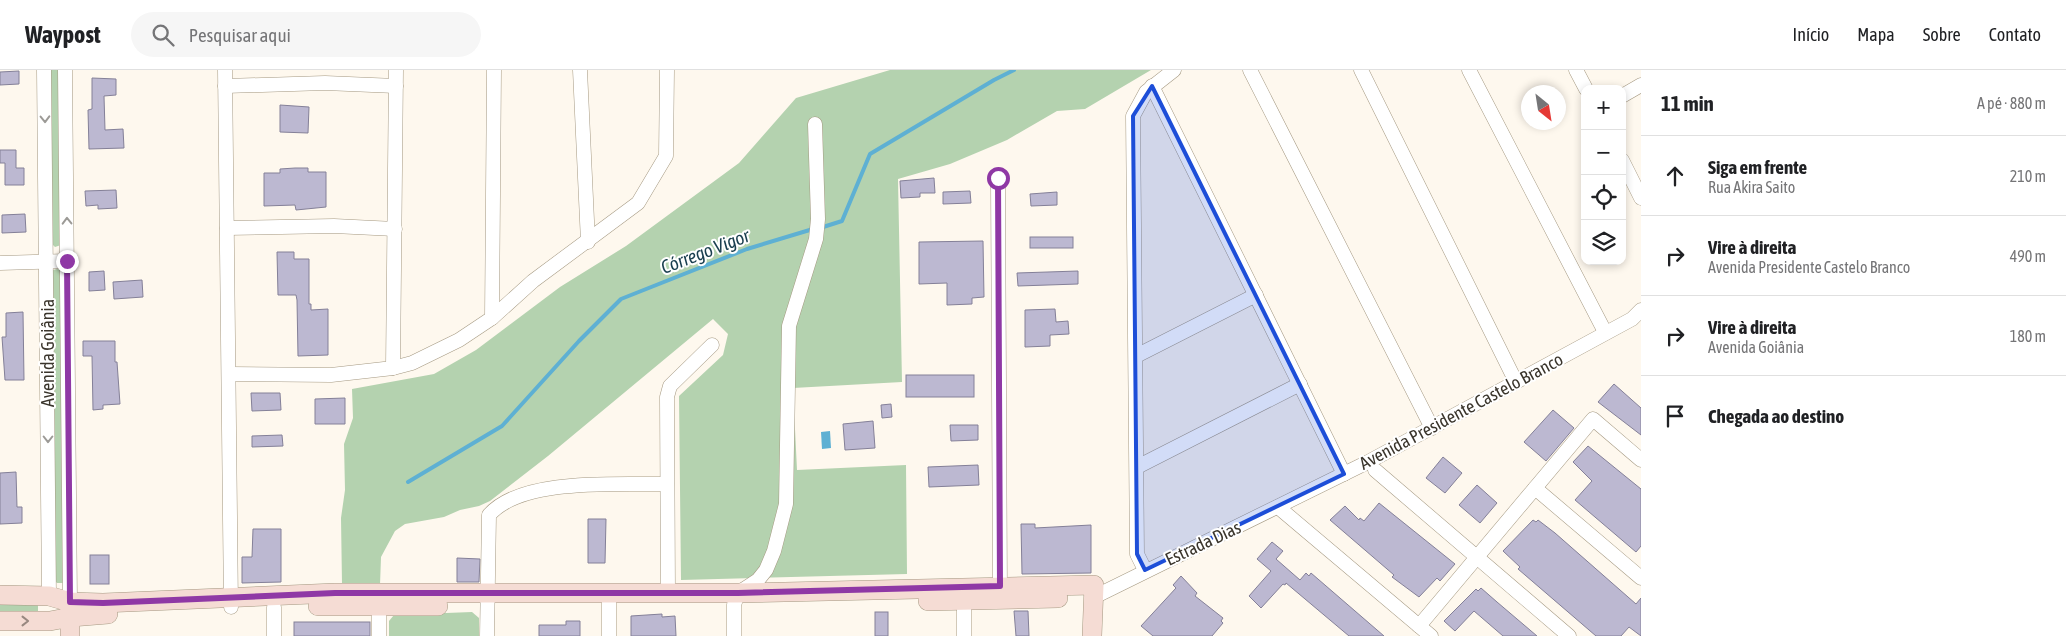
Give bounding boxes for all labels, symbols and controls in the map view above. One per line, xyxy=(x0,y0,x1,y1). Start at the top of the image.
search box xyxy=(131,12,481,57)
text: Waypost xyxy=(25,21,101,48)
icon: search xyxy=(149,21,177,49)
text: Pesquisar aqui xyxy=(189,24,291,46)
text: Início xyxy=(1793,24,1829,45)
text: Mapa xyxy=(1857,24,1895,45)
text: Sobre xyxy=(1923,24,1961,45)
text: Contato xyxy=(1989,24,2041,45)
north arrow xyxy=(1521,85,1566,130)
map controls xyxy=(1581,85,1626,265)
button: + xyxy=(1581,85,1626,130)
text: 11 min xyxy=(1661,91,1714,115)
text: A pé · 880 m xyxy=(1977,94,2046,112)
one-way arrow xyxy=(40,115,50,123)
button: − xyxy=(1581,130,1626,175)
text: Siga em frente xyxy=(1708,156,1807,178)
icon: ahead xyxy=(1661,162,1689,190)
route start xyxy=(987,167,1010,190)
text: 210 m xyxy=(2010,167,2046,185)
button: locate xyxy=(1581,175,1626,220)
text: Rua Akira Saito xyxy=(1708,178,1795,196)
one-way arrow xyxy=(61,216,72,224)
button: layers xyxy=(1581,220,1626,265)
water label: Córrego Vigor xyxy=(658,224,754,278)
text: Vire à direita xyxy=(1708,236,1796,258)
icon: right xyxy=(1661,242,1689,270)
text: 490 m xyxy=(2010,247,2046,265)
route end xyxy=(56,250,79,273)
text: Avenida Presidente Castelo Branco xyxy=(1708,258,1910,276)
street label: Avenida Goiânia xyxy=(37,299,58,407)
text: Vire à direita xyxy=(1708,316,1796,338)
icon: right xyxy=(1661,322,1689,350)
text: 180 m xyxy=(2010,327,2046,345)
text: Avenida Goiânia xyxy=(1708,338,1804,356)
street label: Avenida Presidente Castelo Branco xyxy=(1356,348,1566,474)
icon: arrive xyxy=(1661,402,1689,430)
text: Chegada ao destino xyxy=(1708,405,1844,427)
one-way arrow xyxy=(43,435,53,443)
street label: Estrada Dias xyxy=(1162,516,1244,570)
one-way arrow xyxy=(22,616,29,626)

